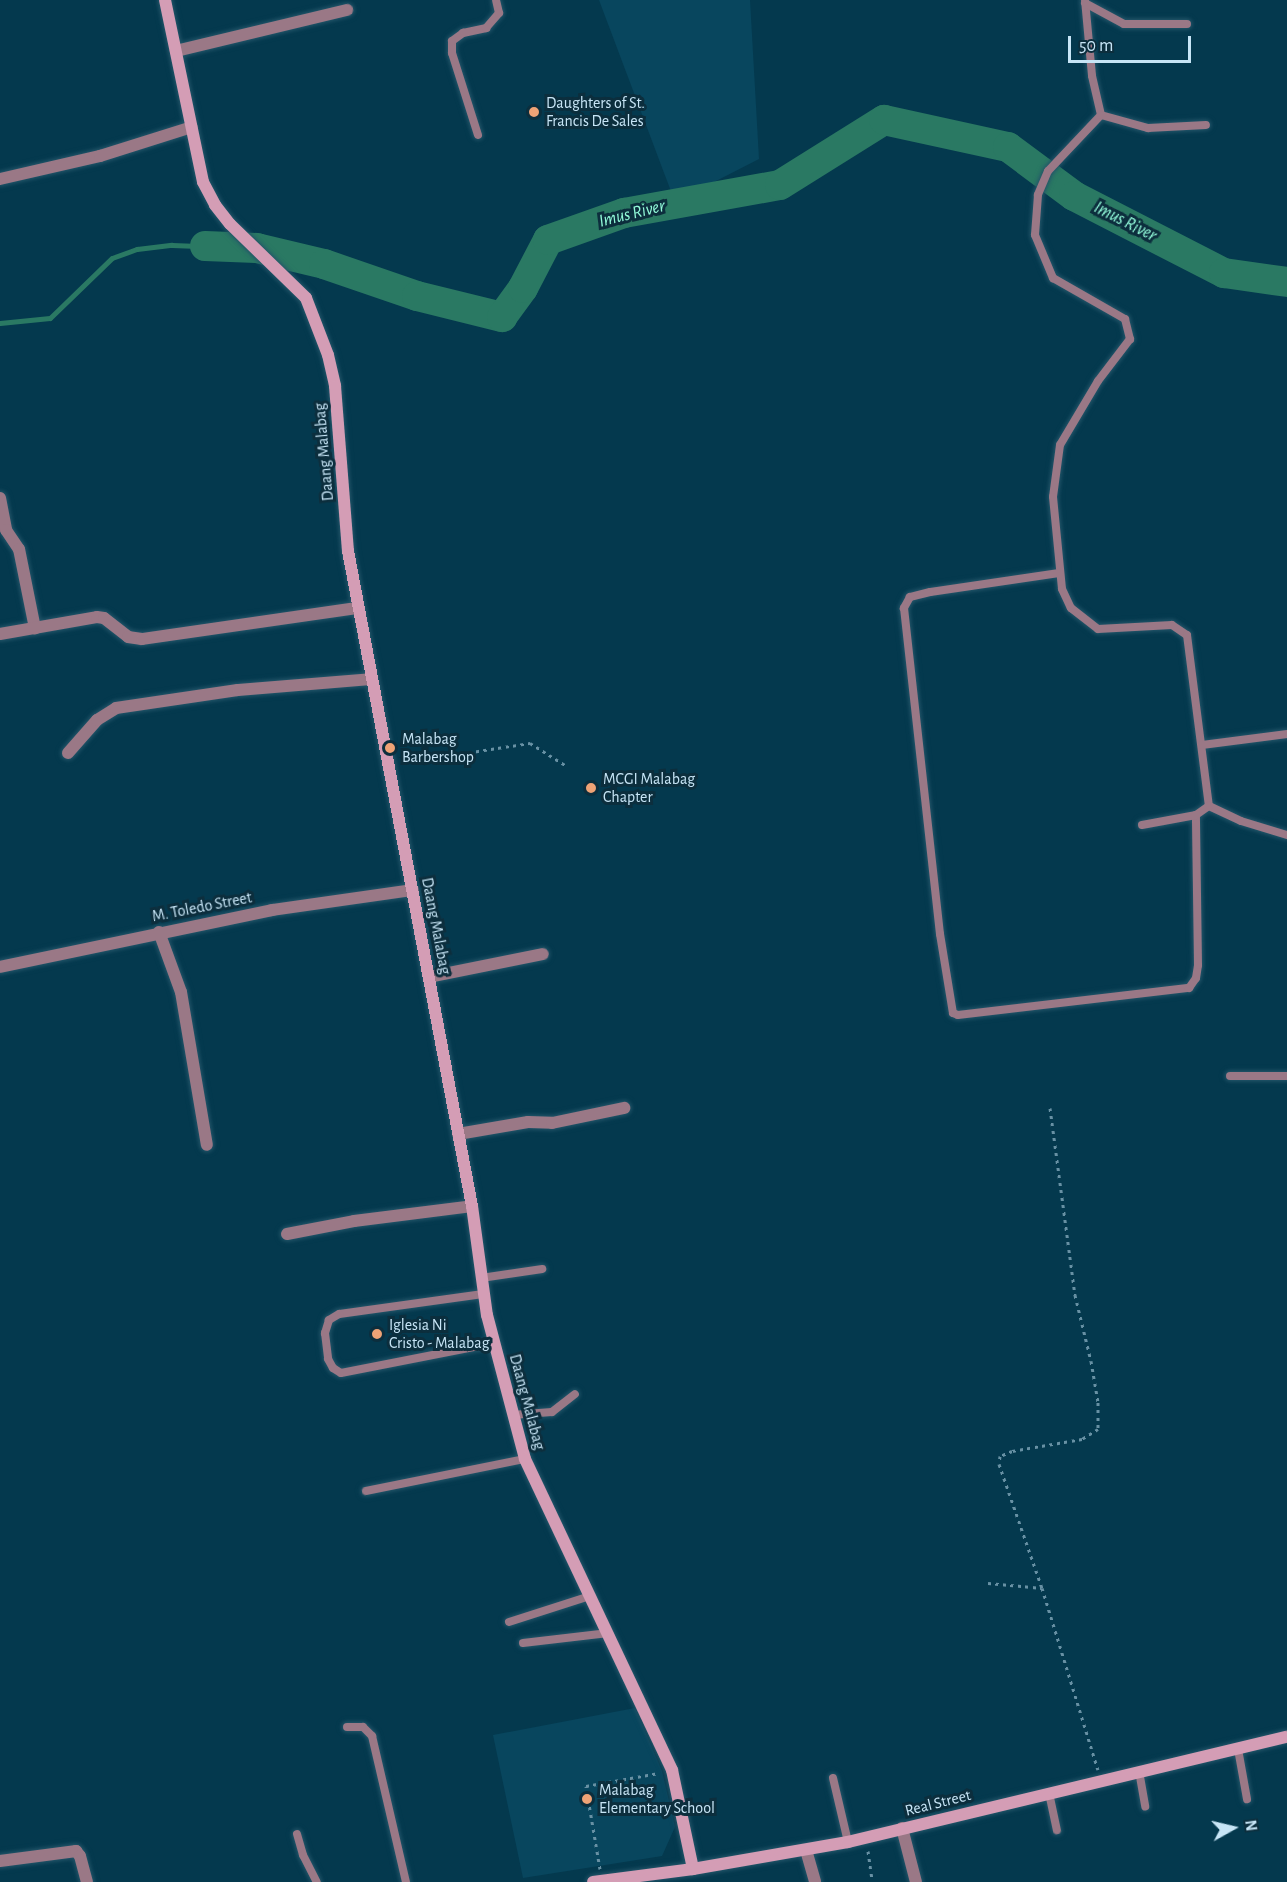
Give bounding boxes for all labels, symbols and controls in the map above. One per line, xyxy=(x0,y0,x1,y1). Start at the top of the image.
scale bar xyxy=(1071,24,1194,62)
text: 50 m xyxy=(1079,37,1113,55)
place label: Daughters of St. Francis De Sales xyxy=(546,93,645,131)
marker: Daughters of St. Francis De Sales xyxy=(527,105,541,119)
water label: Imus River xyxy=(597,195,667,233)
water label: Imus River xyxy=(1090,197,1160,247)
street label: Daang Malabag xyxy=(310,402,338,502)
place label: Malabag Barbershop xyxy=(402,729,474,767)
marker: Malabag Barbershop xyxy=(383,741,397,755)
place label: MCGI Malabag Chapter xyxy=(603,769,695,807)
marker: MCGI Malabag Chapter xyxy=(584,781,598,795)
street label: Daang Malabag xyxy=(417,876,455,976)
street label: M. Toledo Street xyxy=(150,888,254,926)
place label: Iglesia Ni Cristo - Malabag xyxy=(389,1315,489,1353)
marker: Iglesia Ni Cristo - Malabag xyxy=(370,1327,384,1341)
street label: Daang Malabag xyxy=(505,1352,549,1452)
place label: Malabag Elementary School xyxy=(599,1780,715,1818)
street label: Real Street xyxy=(903,1786,973,1820)
marker: Malabag Elementary School xyxy=(580,1792,594,1806)
north arrow xyxy=(1203,1798,1263,1858)
text: N xyxy=(1242,1819,1260,1832)

